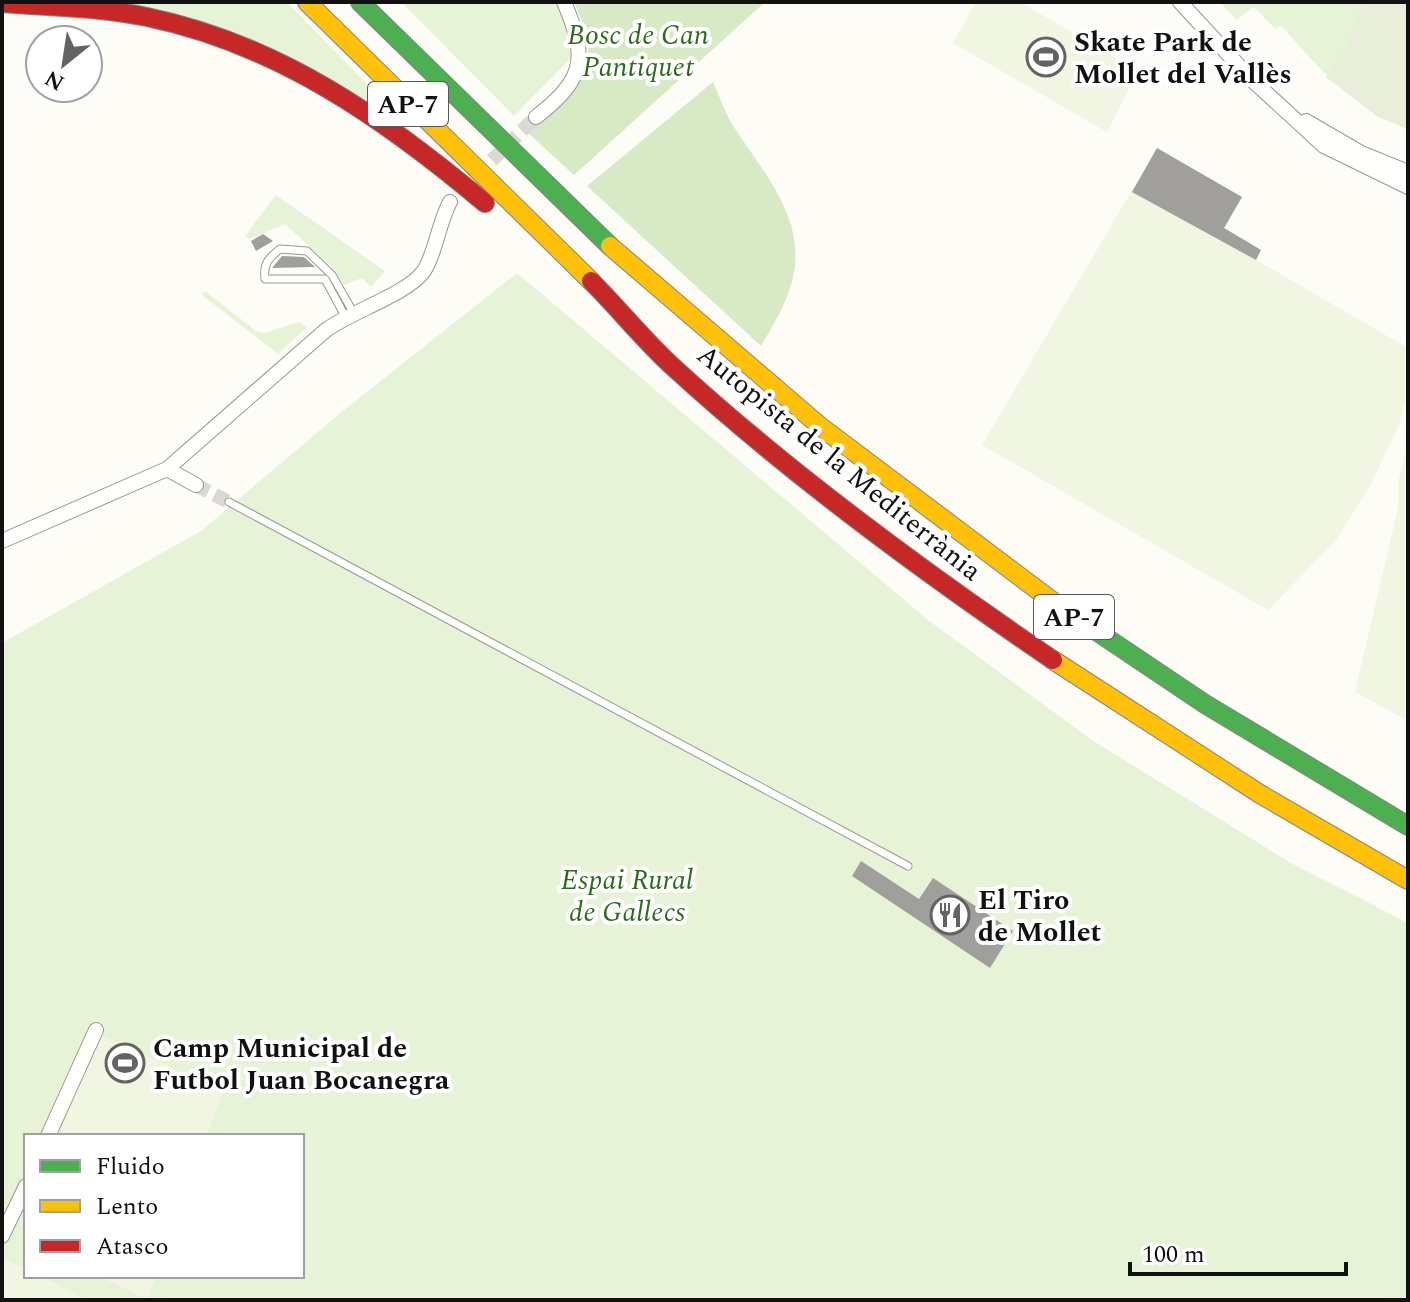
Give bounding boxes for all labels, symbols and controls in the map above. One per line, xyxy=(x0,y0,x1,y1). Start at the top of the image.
park label: Bosc de Can Pantiquet xyxy=(567,14,709,89)
place label: Skate Park de Mollet del Vallès xyxy=(1074,21,1292,96)
north arrow xyxy=(24,24,104,104)
sports icon: Skate Park de Mollet del Vallès xyxy=(1025,36,1067,78)
text: N xyxy=(39,61,71,99)
road number: AP-7 xyxy=(368,82,448,126)
street label: Autopista de la Mediterrània xyxy=(687,334,991,592)
road number: AP-7 xyxy=(1034,595,1114,639)
park label: Espai Rural de Gallecs xyxy=(561,859,693,934)
place label: El Tiro de Mollet xyxy=(978,879,1102,954)
restaurant icon: El Tiro de Mollet xyxy=(929,894,971,936)
place label: Camp Municipal de Futbol Juan Bocanegra xyxy=(153,1027,450,1102)
sports icon: Camp Municipal de Futbol Juan Bocanegra xyxy=(104,1042,146,1084)
legend xyxy=(24,1134,304,1278)
text: Fluido xyxy=(96,1149,165,1185)
text: Lento xyxy=(96,1189,158,1225)
scale bar xyxy=(1130,1226,1346,1276)
text: Atasco xyxy=(96,1229,168,1265)
text: 100 m xyxy=(1142,1237,1205,1273)

